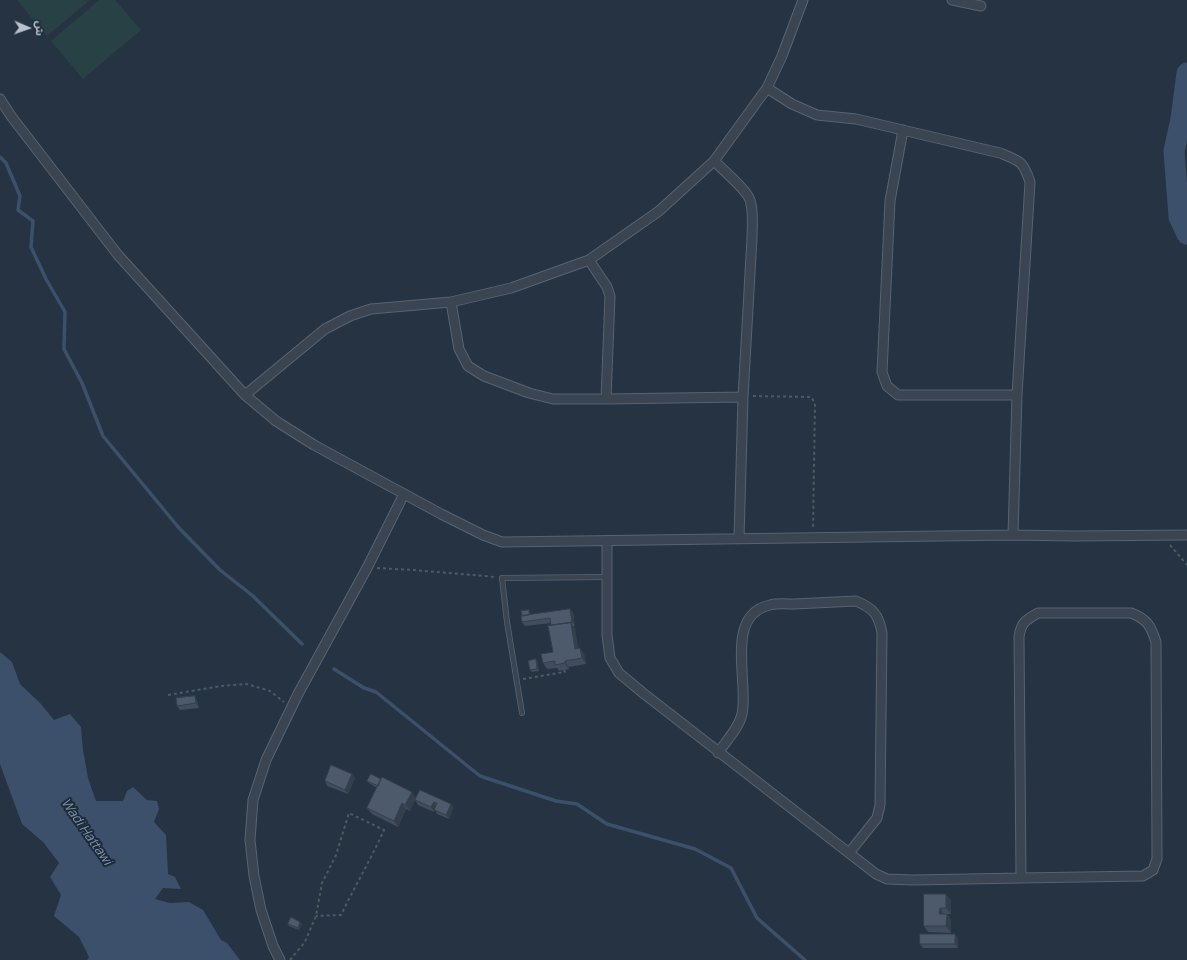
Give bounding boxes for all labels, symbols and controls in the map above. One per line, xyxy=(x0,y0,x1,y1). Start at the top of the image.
north arrow xyxy=(8,8,48,48)
text: ش xyxy=(33,21,48,36)
water label: Wadi Hattawi xyxy=(57,796,115,868)

